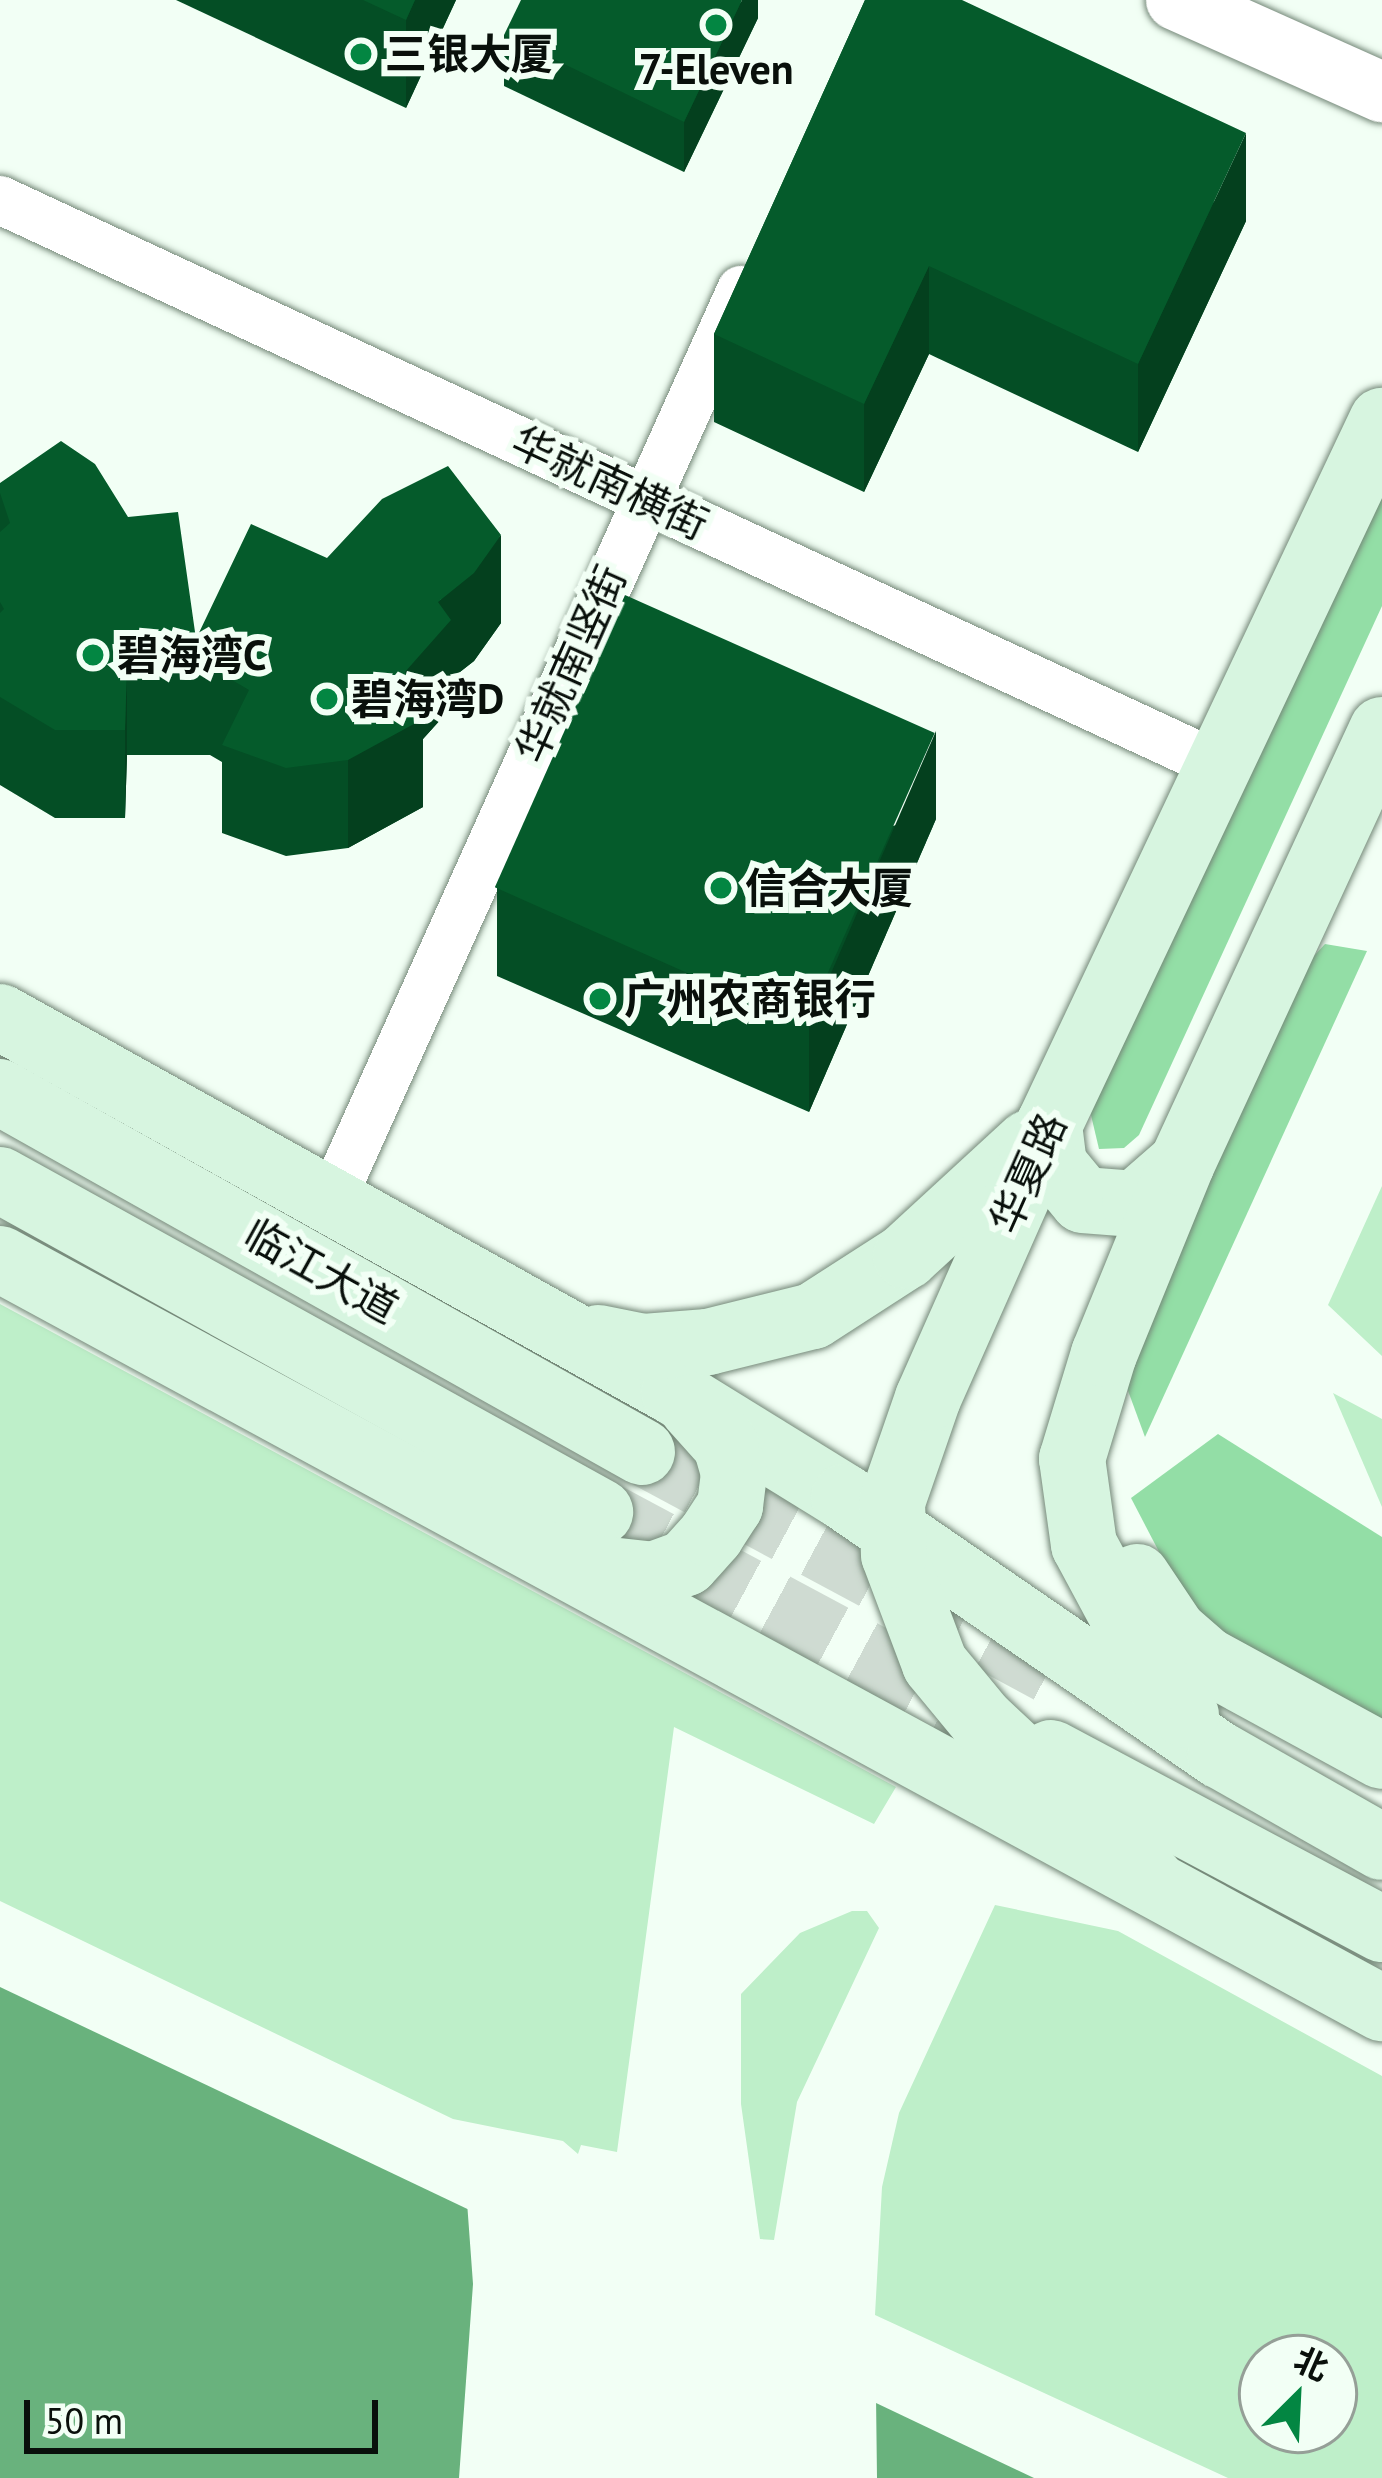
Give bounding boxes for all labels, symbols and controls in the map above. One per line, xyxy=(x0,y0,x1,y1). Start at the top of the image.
marker: 7-Eleven xyxy=(703,12,729,38)
place label: 三银大厦 xyxy=(385,29,553,79)
marker: 三银大厦 xyxy=(348,41,374,67)
place label: 7-Eleven xyxy=(638,44,794,94)
street label: 华就南横街 xyxy=(504,416,716,550)
street label: 华就南竖街 xyxy=(505,558,637,770)
place label: 碧海湾C xyxy=(117,630,266,680)
marker: 碧海湾C xyxy=(80,642,106,668)
place label: 碧海湾D xyxy=(351,674,504,724)
marker: 碧海湾D xyxy=(314,686,340,712)
place label: 信合大厦 xyxy=(745,863,913,913)
marker: 信合大厦 xyxy=(708,875,734,901)
place label: 广州农商银行 xyxy=(624,974,876,1024)
marker: 广州农商银行 xyxy=(587,986,613,1012)
street label: 华夏路 xyxy=(979,1105,1077,1241)
street label: 临江大道 xyxy=(235,1208,407,1334)
north arrow xyxy=(1238,2334,1358,2454)
text: 北 xyxy=(1288,2337,1335,2390)
scale bar xyxy=(30,2376,384,2450)
text: 50 m xyxy=(45,2397,123,2444)

